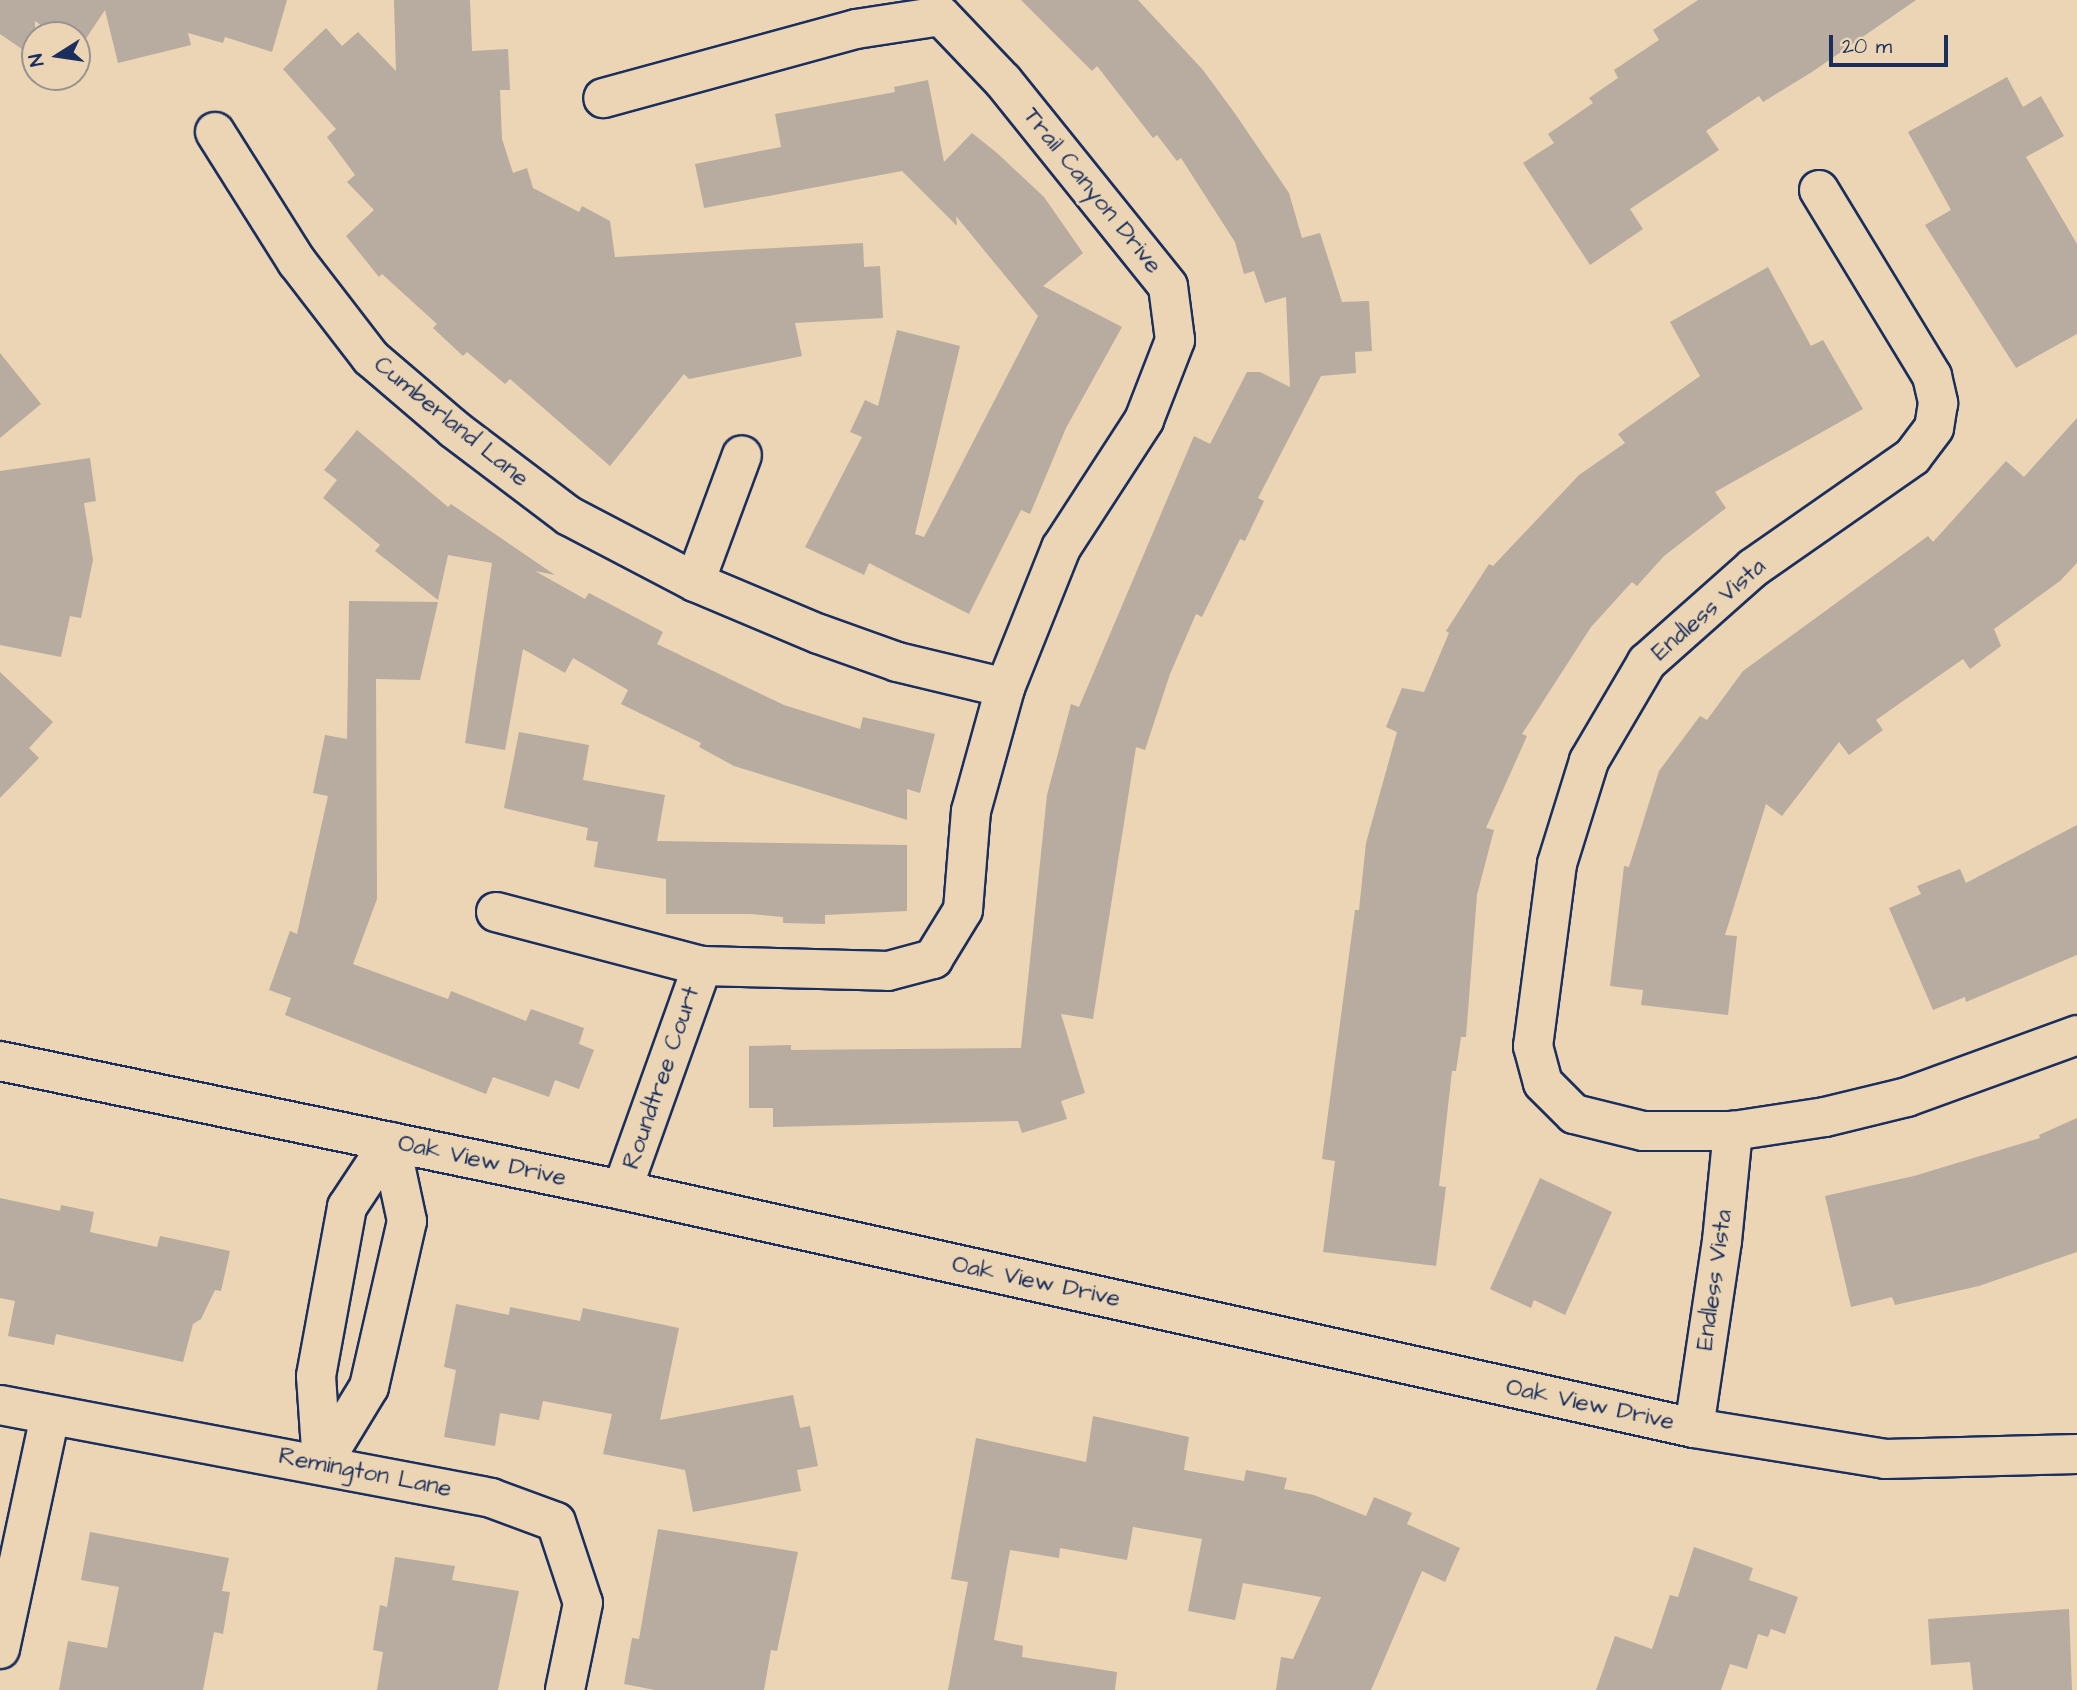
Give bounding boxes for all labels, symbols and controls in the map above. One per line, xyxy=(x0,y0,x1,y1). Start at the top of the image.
north arrow xyxy=(21,21,91,91)
scale bar xyxy=(1832,21,1951,65)
text: 20 m xyxy=(1842,32,1892,61)
text: N xyxy=(22,51,51,69)
street label: Trail Canyon Drive xyxy=(1016,102,1168,280)
street label: Cumberland Lane xyxy=(368,351,534,493)
street label: Endless Vista xyxy=(1646,553,1772,667)
street label: Roundtree Court xyxy=(617,983,707,1173)
street label: Oak View Drive xyxy=(395,1129,569,1193)
street label: Endless Vista xyxy=(1691,1208,1739,1352)
street label: Oak View Drive xyxy=(949,1250,1123,1314)
street label: Oak View Drive xyxy=(1503,1373,1677,1437)
street label: Remington Lane xyxy=(276,1442,454,1504)

